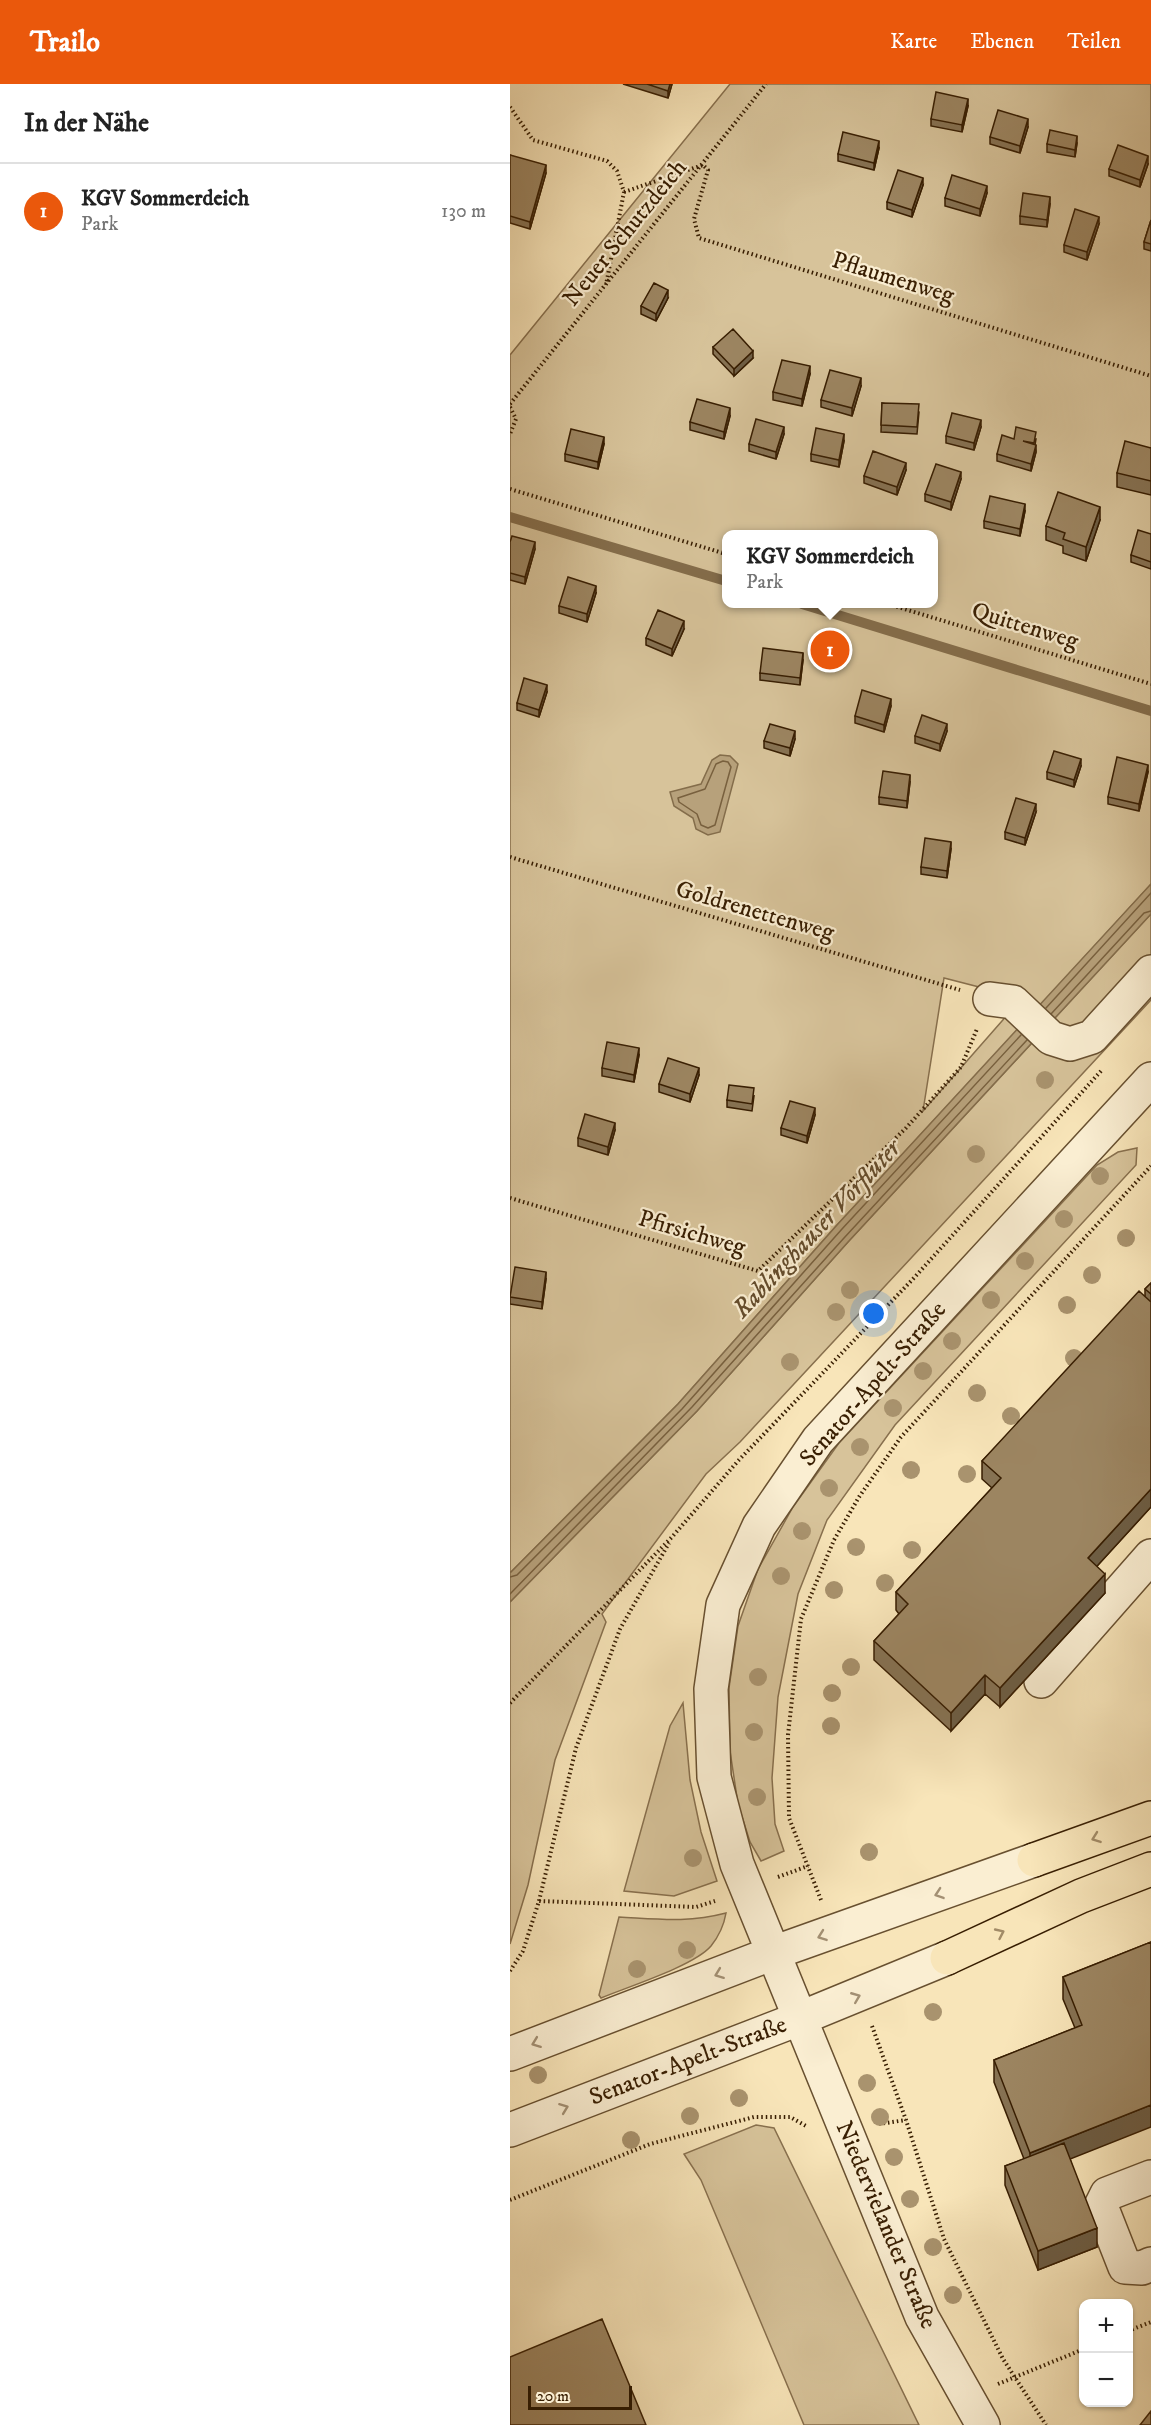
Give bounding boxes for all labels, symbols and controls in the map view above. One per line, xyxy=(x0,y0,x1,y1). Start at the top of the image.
text: Trailo xyxy=(30,25,100,60)
text: Karte xyxy=(890,29,937,55)
text: Ebenen xyxy=(970,29,1034,55)
text: Teilen xyxy=(1067,29,1121,55)
text: In der Nähe xyxy=(24,107,149,140)
street label: Neuer Schutzdeich xyxy=(556,153,694,313)
text: KGV Sommerdeich xyxy=(81,185,249,212)
text: 1 xyxy=(40,199,47,224)
text: 130 m xyxy=(441,199,486,224)
text: Park xyxy=(81,212,118,237)
street label: Pflaumenweg xyxy=(828,245,958,311)
popup xyxy=(722,530,938,608)
text: KGV Sommerdeich xyxy=(746,543,914,570)
text: Park xyxy=(746,570,783,595)
street label: Quittenweg xyxy=(968,596,1082,657)
pin: 1 xyxy=(810,628,850,672)
street label: Goldrenettenweg xyxy=(672,874,838,948)
water label: Rablinghauser Vorfluter xyxy=(725,1131,910,1326)
street label: Pfirsichweg xyxy=(635,1203,749,1263)
street label: Senator-Apelt-Straße xyxy=(793,1295,953,1473)
your location xyxy=(859,1299,888,1328)
one-way arrow xyxy=(1091,1830,1102,1843)
one-way arrow xyxy=(934,1886,945,1899)
one-way arrow xyxy=(817,1928,828,1941)
one-way arrow xyxy=(994,1929,1005,1941)
one-way arrow xyxy=(714,1967,724,1980)
one-way arrow xyxy=(849,1992,860,2004)
street label: Senator-Apelt-Straße xyxy=(585,2010,791,2112)
one-way arrow xyxy=(531,2036,542,2049)
one-way arrow xyxy=(558,2103,569,2115)
street label: Niedervielander Straße xyxy=(829,2117,943,2333)
map controls xyxy=(1079,2299,1133,2407)
button: + xyxy=(1079,2299,1133,2353)
button: − xyxy=(1079,2353,1133,2407)
scale bar xyxy=(528,2383,632,2410)
text: 20 m xyxy=(537,2386,569,2406)

